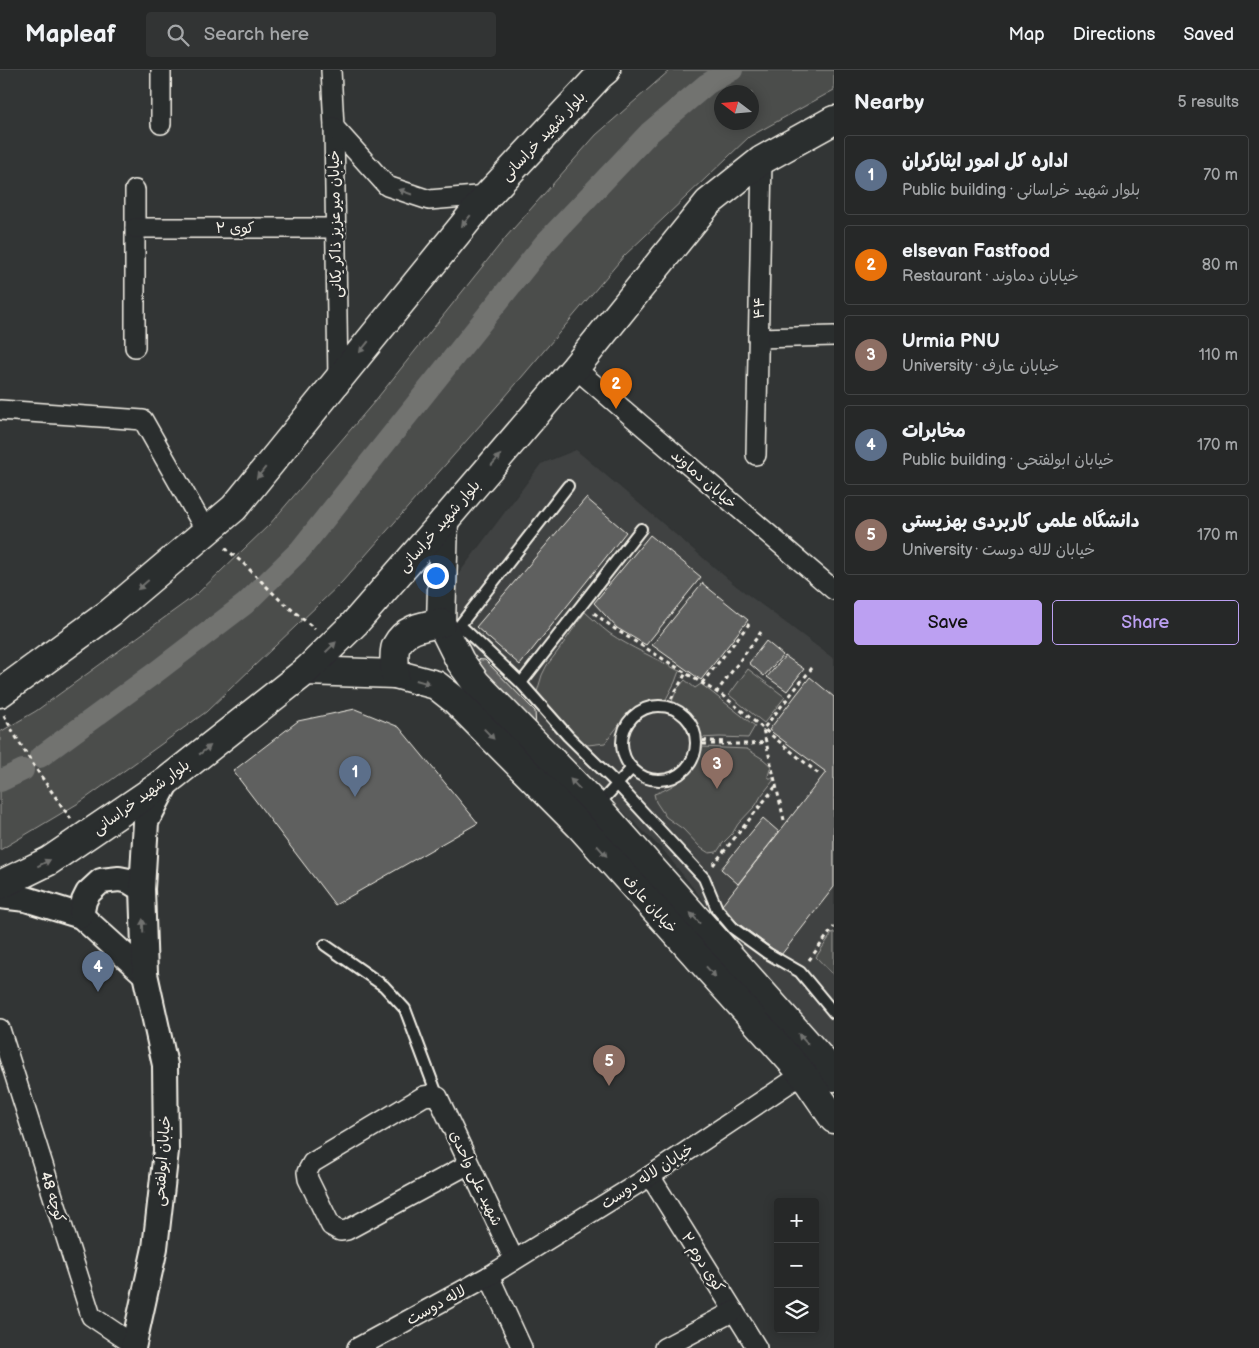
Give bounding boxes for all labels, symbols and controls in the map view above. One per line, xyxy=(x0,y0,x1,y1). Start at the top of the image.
search box xyxy=(146,12,496,57)
text: Mapleaf xyxy=(25,20,116,49)
icon: search xyxy=(164,21,192,49)
text: Search here xyxy=(204,23,309,46)
text: Map xyxy=(1009,24,1045,45)
text: Directions xyxy=(1073,24,1155,45)
text: Saved xyxy=(1183,24,1234,45)
north arrow xyxy=(714,85,759,130)
street label: بلوار شهید خراسانی xyxy=(497,88,590,185)
text: Nearby xyxy=(854,90,924,115)
text: 5 results xyxy=(1177,93,1239,112)
street label: خیابان میرعزیز ذاکر یکانی xyxy=(325,150,346,298)
text: اداره کل امور ایثارکران xyxy=(902,150,1068,173)
text: 1 xyxy=(868,166,874,185)
text: 70 m xyxy=(1203,166,1238,185)
text: Public building · بلوار شهید خراسانی xyxy=(902,181,1140,200)
one-way arrow xyxy=(398,187,413,195)
one-way arrow xyxy=(461,215,472,228)
street label: کوی ۲ xyxy=(216,219,254,238)
text: elsevan Fastfood xyxy=(902,240,1050,263)
text: 2 xyxy=(866,256,876,275)
text: 80 m xyxy=(1202,256,1238,275)
text: Restaurant · خیابان دماوند xyxy=(902,267,1079,286)
street label: ۴۴ xyxy=(750,297,769,319)
text: Urmia PNU xyxy=(902,330,1000,353)
one-way arrow xyxy=(358,340,369,353)
text: 3 xyxy=(866,346,876,365)
text: 110 m xyxy=(1199,346,1238,365)
text: University · خیابان عارف xyxy=(902,357,1059,376)
pin: 2 xyxy=(600,368,632,409)
text: مخابرات xyxy=(902,420,966,443)
text: 4 xyxy=(866,436,876,455)
text: 170 m xyxy=(1197,436,1238,455)
street label: خیابان دماوند xyxy=(667,446,741,513)
text: Public building · خیابان ابولفتحی xyxy=(902,451,1114,470)
one-way arrow xyxy=(491,453,502,466)
one-way arrow xyxy=(256,467,267,480)
street label: بلوار شهید خراسانی xyxy=(394,476,485,576)
text: دانشگاه علمی کاربردی بهزیستی xyxy=(902,510,1139,533)
text: 5 xyxy=(866,526,876,545)
text: 170 m xyxy=(1197,526,1238,545)
text: University · خیابان لاله دوست xyxy=(902,541,1095,560)
your location xyxy=(423,563,449,589)
one-way arrow xyxy=(137,579,150,590)
button: Save xyxy=(854,600,1042,645)
button: Share xyxy=(1052,600,1239,645)
one-way arrow xyxy=(324,641,336,653)
one-way arrow xyxy=(416,678,431,686)
one-way arrow xyxy=(483,728,495,740)
one-way arrow xyxy=(199,745,212,755)
pin: 3 xyxy=(701,748,733,789)
street label: بلوار شهید خراسانی xyxy=(89,756,194,839)
pin: 1 xyxy=(339,756,371,797)
one-way arrow xyxy=(569,778,581,790)
one-way arrow xyxy=(596,845,608,857)
one-way arrow xyxy=(37,859,51,867)
street label: خیابان عارف xyxy=(618,871,681,938)
one-way arrow xyxy=(690,911,701,924)
one-way arrow xyxy=(139,918,147,934)
pin: 4 xyxy=(82,951,114,992)
one-way arrow xyxy=(705,966,717,978)
one-way arrow xyxy=(797,1034,809,1046)
pin: 5 xyxy=(593,1045,625,1086)
street label: خیابان ابولفتحی xyxy=(150,1115,175,1207)
street label: شهید علی واحدی xyxy=(445,1127,506,1229)
street label: خیابان لاله دوست xyxy=(598,1140,697,1213)
street label: کوچه 48 xyxy=(35,1169,70,1225)
map controls xyxy=(774,1198,819,1333)
button: + xyxy=(774,1198,819,1243)
street label: کوی دوم ۲ xyxy=(675,1229,728,1297)
button: − xyxy=(774,1243,819,1288)
street label: لاله دوست xyxy=(403,1281,469,1330)
button: layers xyxy=(774,1288,819,1333)

